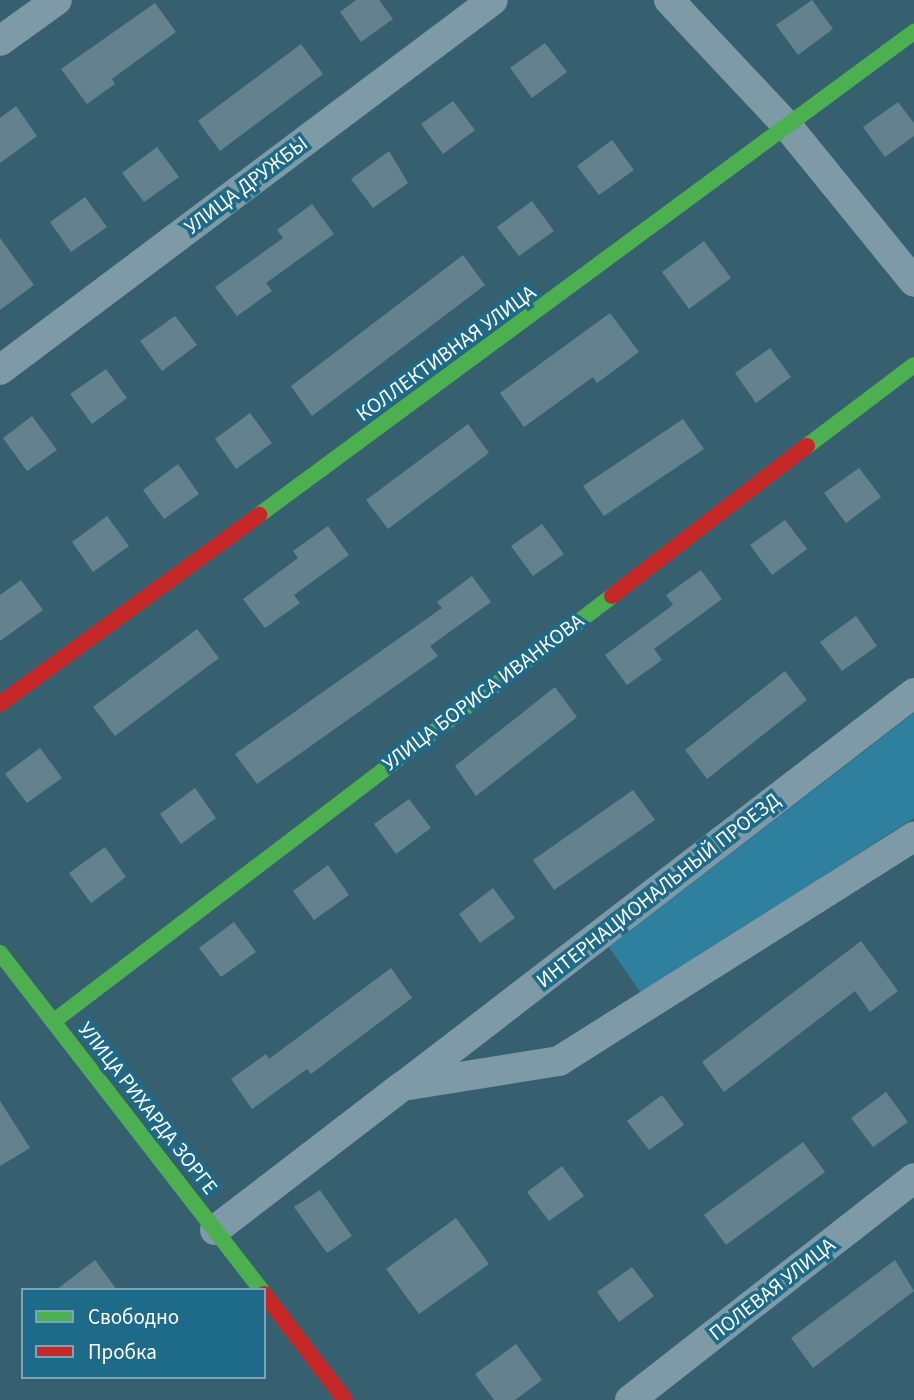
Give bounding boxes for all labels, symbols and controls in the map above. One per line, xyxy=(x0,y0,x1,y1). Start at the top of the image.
street label: УЛИЦА ДРУЖБЫ xyxy=(179,131,313,239)
street label: КОЛЛЕКТИВНАЯ УЛИЦА xyxy=(351,279,541,427)
street label: УЛИЦА БОРИСА ИВАНКОВА xyxy=(377,608,589,776)
street label: ИНТЕРНАЦИОНАЛЬНЫЙ ПРОЕЗД xyxy=(531,787,785,993)
street label: УЛИЦА РИХАРДА ЗОРГЕ xyxy=(73,1017,223,1199)
street label: ПОЛЕВАЯ УЛИЦА xyxy=(704,1232,840,1346)
legend xyxy=(21,1288,266,1379)
text: Свободно xyxy=(88,1302,179,1332)
text: Пробка xyxy=(88,1337,157,1367)

